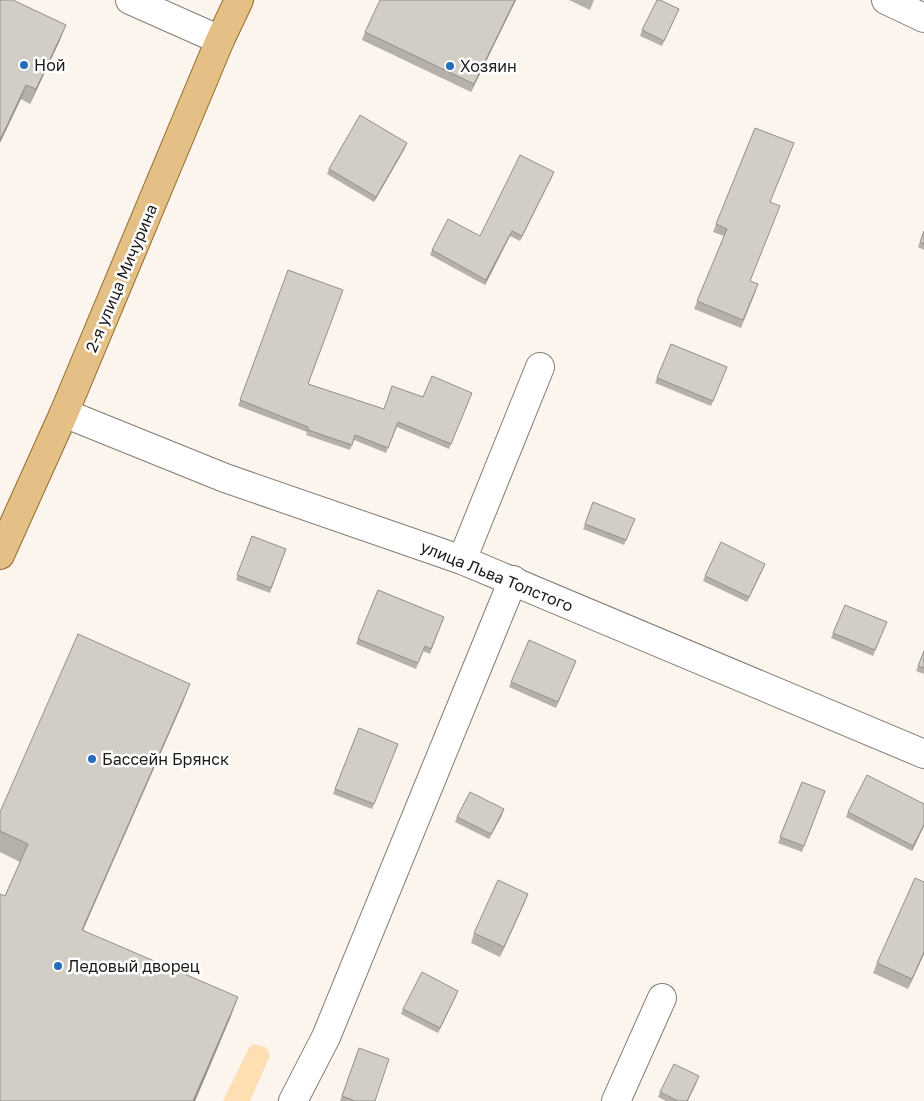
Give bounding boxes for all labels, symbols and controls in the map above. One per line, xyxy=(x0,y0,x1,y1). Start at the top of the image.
place label: Ной xyxy=(34,55,66,75)
place label: Хозяин xyxy=(460,56,517,76)
marker: Ной xyxy=(18,59,30,71)
marker: Хозяин xyxy=(444,60,456,72)
street label: 2-я улица Мичурина xyxy=(81,201,161,355)
street label: улица Льва Толстого xyxy=(418,536,576,616)
place label: Бассейн Брянск xyxy=(102,749,229,769)
marker: Бассейн Брянск xyxy=(86,753,98,765)
place label: Ледовый дворец xyxy=(68,956,200,976)
marker: Ледовый дворец xyxy=(52,960,64,972)

